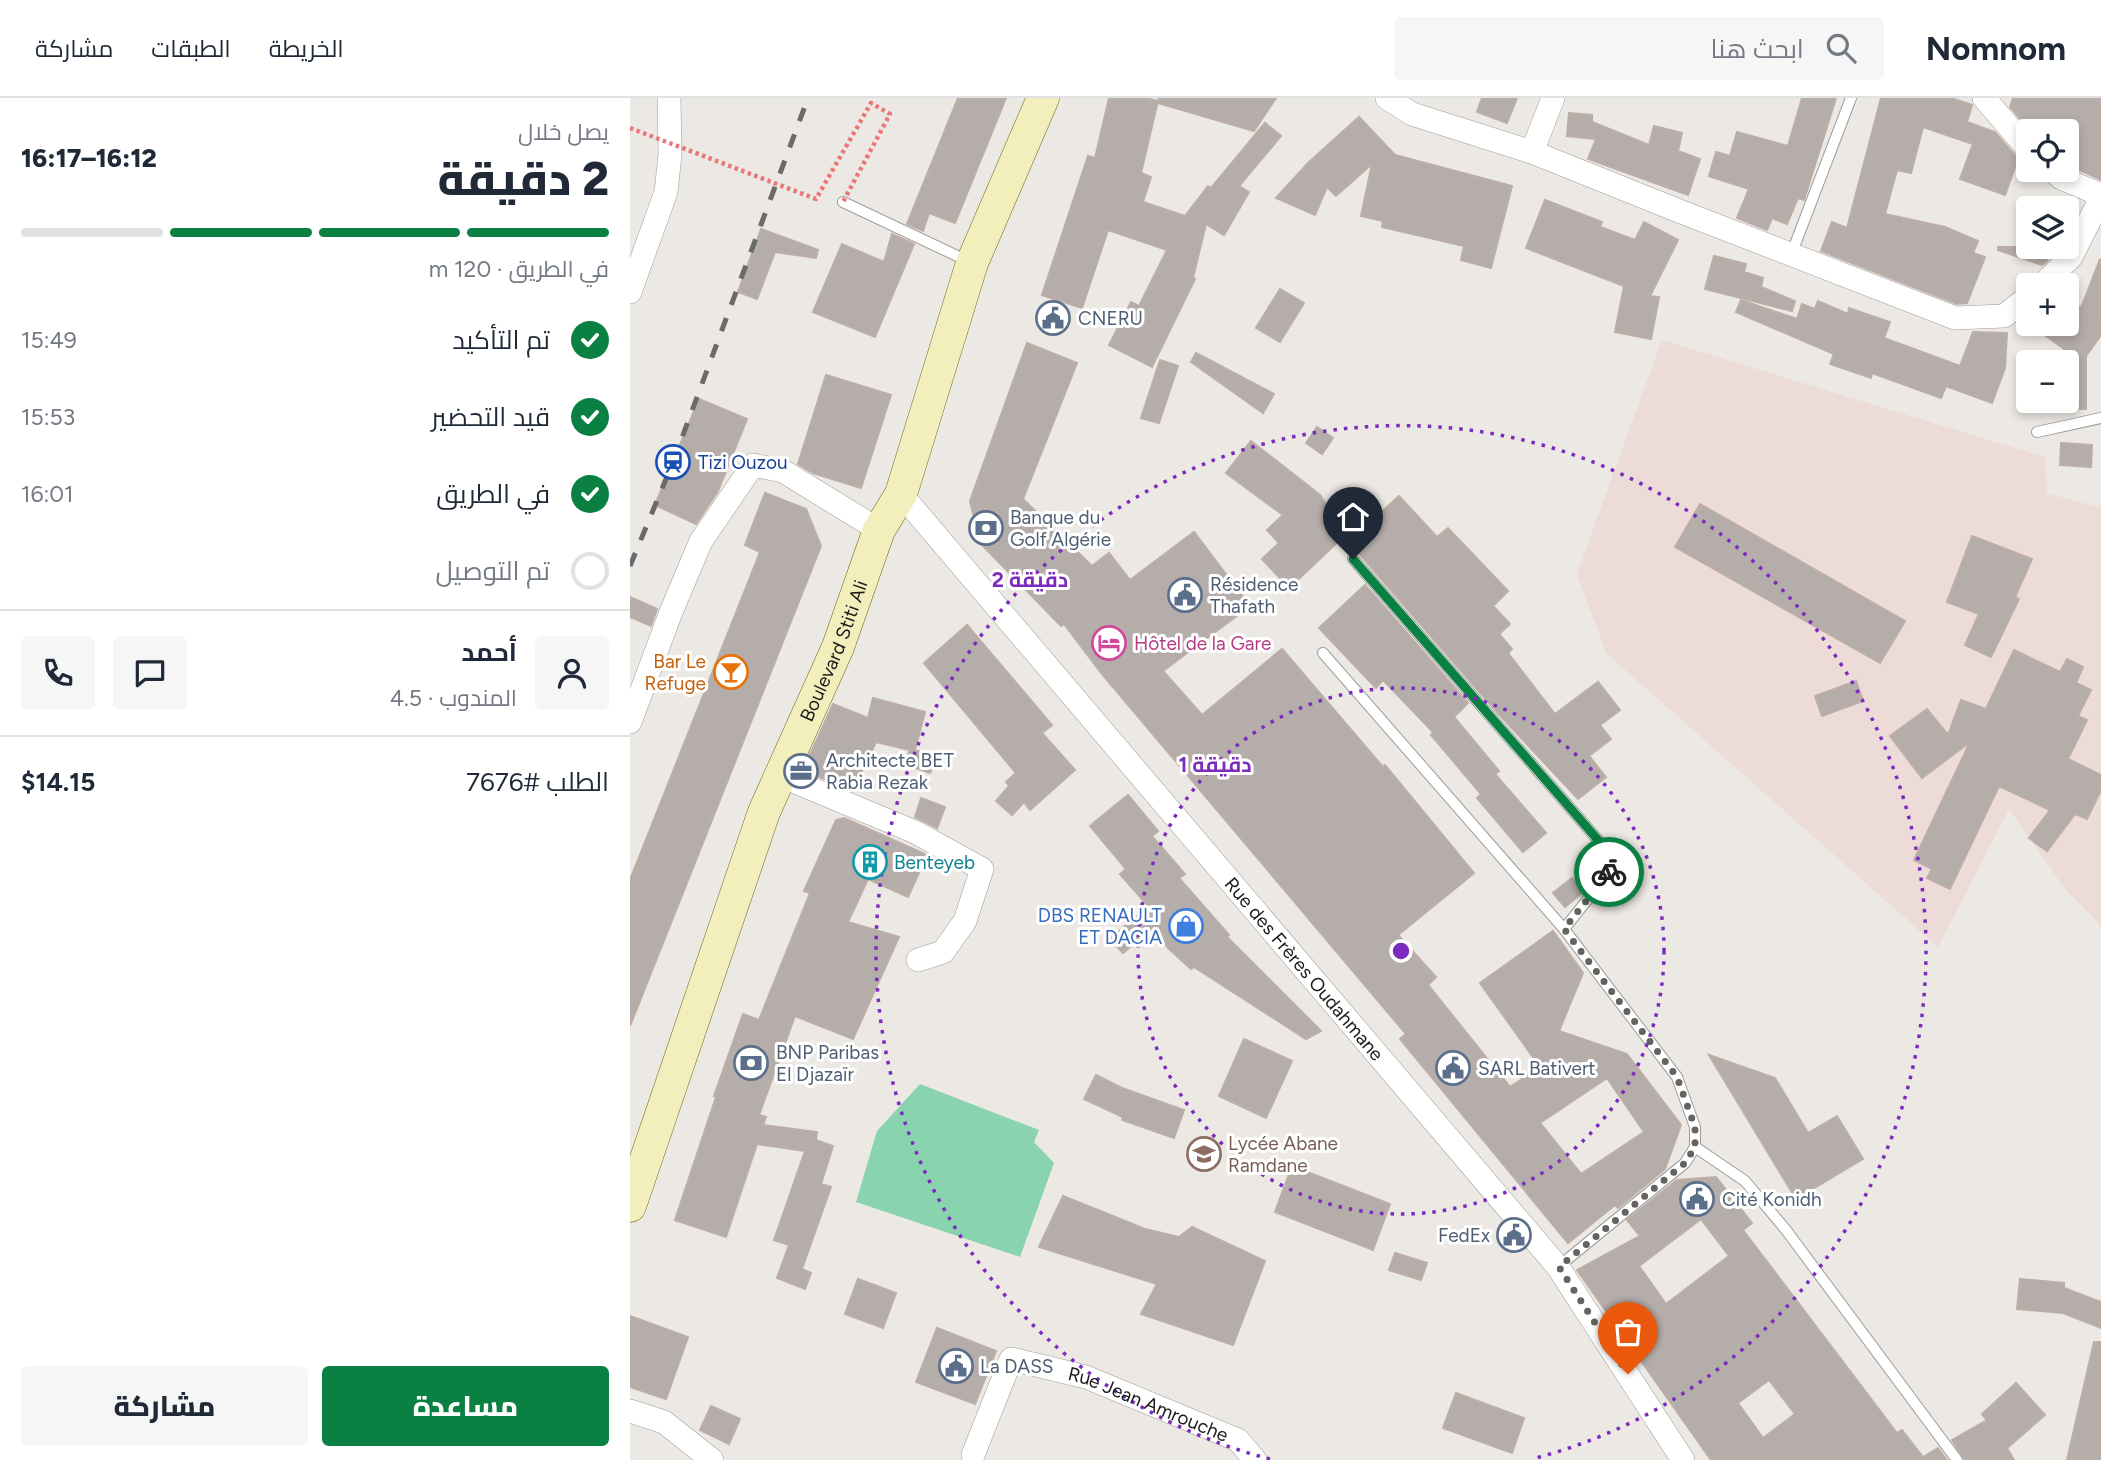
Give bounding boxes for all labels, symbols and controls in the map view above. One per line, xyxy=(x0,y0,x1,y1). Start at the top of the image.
search box xyxy=(1394,17,1884,80)
icon: search xyxy=(1822,29,1860,67)
text: Nomnom xyxy=(1926,29,2066,68)
text: ابحث هنا xyxy=(1711,33,1804,65)
text: مشاركة xyxy=(35,34,113,63)
text: الطبقات xyxy=(151,34,231,63)
text: الخريطة xyxy=(269,34,344,63)
text: يصل خلال xyxy=(518,118,609,146)
map controls xyxy=(2016,119,2079,413)
button: locate xyxy=(2016,119,2079,182)
text: 16:12–16:17 xyxy=(21,142,157,174)
text: 2 دقيقة xyxy=(438,151,609,207)
button: layers xyxy=(2016,196,2079,259)
text: في الطريق · 120 m xyxy=(429,255,609,283)
button: + xyxy=(2016,273,2079,336)
public building icon: CNERU xyxy=(1034,299,1072,337)
place label: CNERU xyxy=(1078,307,1143,330)
icon: check xyxy=(571,321,609,359)
text: تم التأكيد xyxy=(452,324,550,356)
text: 15:49 xyxy=(21,326,77,354)
button: − xyxy=(2016,350,2079,413)
icon: check xyxy=(571,398,609,436)
text: قيد التحضير xyxy=(431,401,550,433)
text: 15:53 xyxy=(21,403,75,431)
station icon: Tizi Ouzou xyxy=(654,443,692,481)
place label: Tizi Ouzou xyxy=(698,451,788,474)
icon: check xyxy=(571,475,609,513)
text: في الطريق xyxy=(436,478,550,510)
text: 16:01 xyxy=(21,480,74,508)
pin xyxy=(1323,487,1383,559)
icon: home xyxy=(1334,498,1372,536)
place label: Banque du Golf Algérie xyxy=(1010,506,1111,551)
bank icon: Banque du Golf Algérie xyxy=(967,509,1005,547)
text: تم التوصيل xyxy=(436,555,550,587)
text: 2 دقيقة xyxy=(992,567,1068,592)
place label: Résidence Thafath xyxy=(1210,573,1298,618)
public building icon: Résidence Thafath xyxy=(1166,576,1204,614)
street label: Boulevard Stiti Ali xyxy=(795,577,872,725)
hotel icon: Hôtel de la Gare xyxy=(1090,624,1128,662)
place label: Hôtel de la Gare xyxy=(1134,632,1271,655)
button: phone xyxy=(21,636,95,710)
button: chat xyxy=(113,636,187,710)
text: أحمد xyxy=(461,636,517,668)
button: person xyxy=(535,636,609,710)
place label: Bar Le Refuge xyxy=(645,650,706,695)
bar icon: Bar Le Refuge xyxy=(712,653,750,691)
text: المندوب · 4.5 xyxy=(390,684,517,712)
place label: Architecte BET Rabia Rezak xyxy=(826,749,954,794)
office icon: Architecte BET Rabia Rezak xyxy=(782,752,820,790)
text: 1 دقيقة xyxy=(1178,752,1252,777)
text: $14.15 xyxy=(21,766,95,798)
text: الطلب #7676 xyxy=(466,766,609,798)
courier xyxy=(1574,837,1644,907)
building icon: Benteyeb xyxy=(851,843,889,881)
place label: Benteyeb xyxy=(894,851,975,874)
icon: bike xyxy=(1590,853,1628,891)
street label: Rue des Frères Oudahmane xyxy=(1220,872,1389,1065)
place label: DBS RENAULT ET DACIA xyxy=(1038,904,1162,949)
shop icon: DBS RENAULT ET DACIA xyxy=(1167,907,1205,945)
centre of rings xyxy=(1389,939,1413,963)
place label: BNP Paribas El Djazaïr xyxy=(776,1041,879,1086)
bank icon: BNP Paribas El Djazaïr xyxy=(732,1044,770,1082)
public building icon: SARL Bativert xyxy=(1434,1049,1472,1087)
place label: SARL Bativert xyxy=(1478,1057,1596,1080)
place label: Lycée Abane Ramdane xyxy=(1228,1132,1338,1177)
school or university icon: Lycée Abane Ramdane xyxy=(1185,1135,1223,1173)
public building icon: Cité Konidh xyxy=(1678,1180,1716,1218)
place label: Cité Konidh xyxy=(1722,1188,1822,1211)
public building icon: FedEx xyxy=(1495,1216,1533,1254)
place label: FedEx xyxy=(1438,1224,1490,1247)
pin xyxy=(1598,1302,1658,1374)
icon: bag xyxy=(1609,1313,1647,1351)
public building icon: La DASS xyxy=(937,1347,975,1385)
place label: La DASS xyxy=(980,1355,1054,1378)
street label: Rue Jean Amrouche xyxy=(1066,1362,1232,1446)
button: مشاركة xyxy=(21,1366,308,1446)
button: مساعدة xyxy=(322,1366,609,1446)

